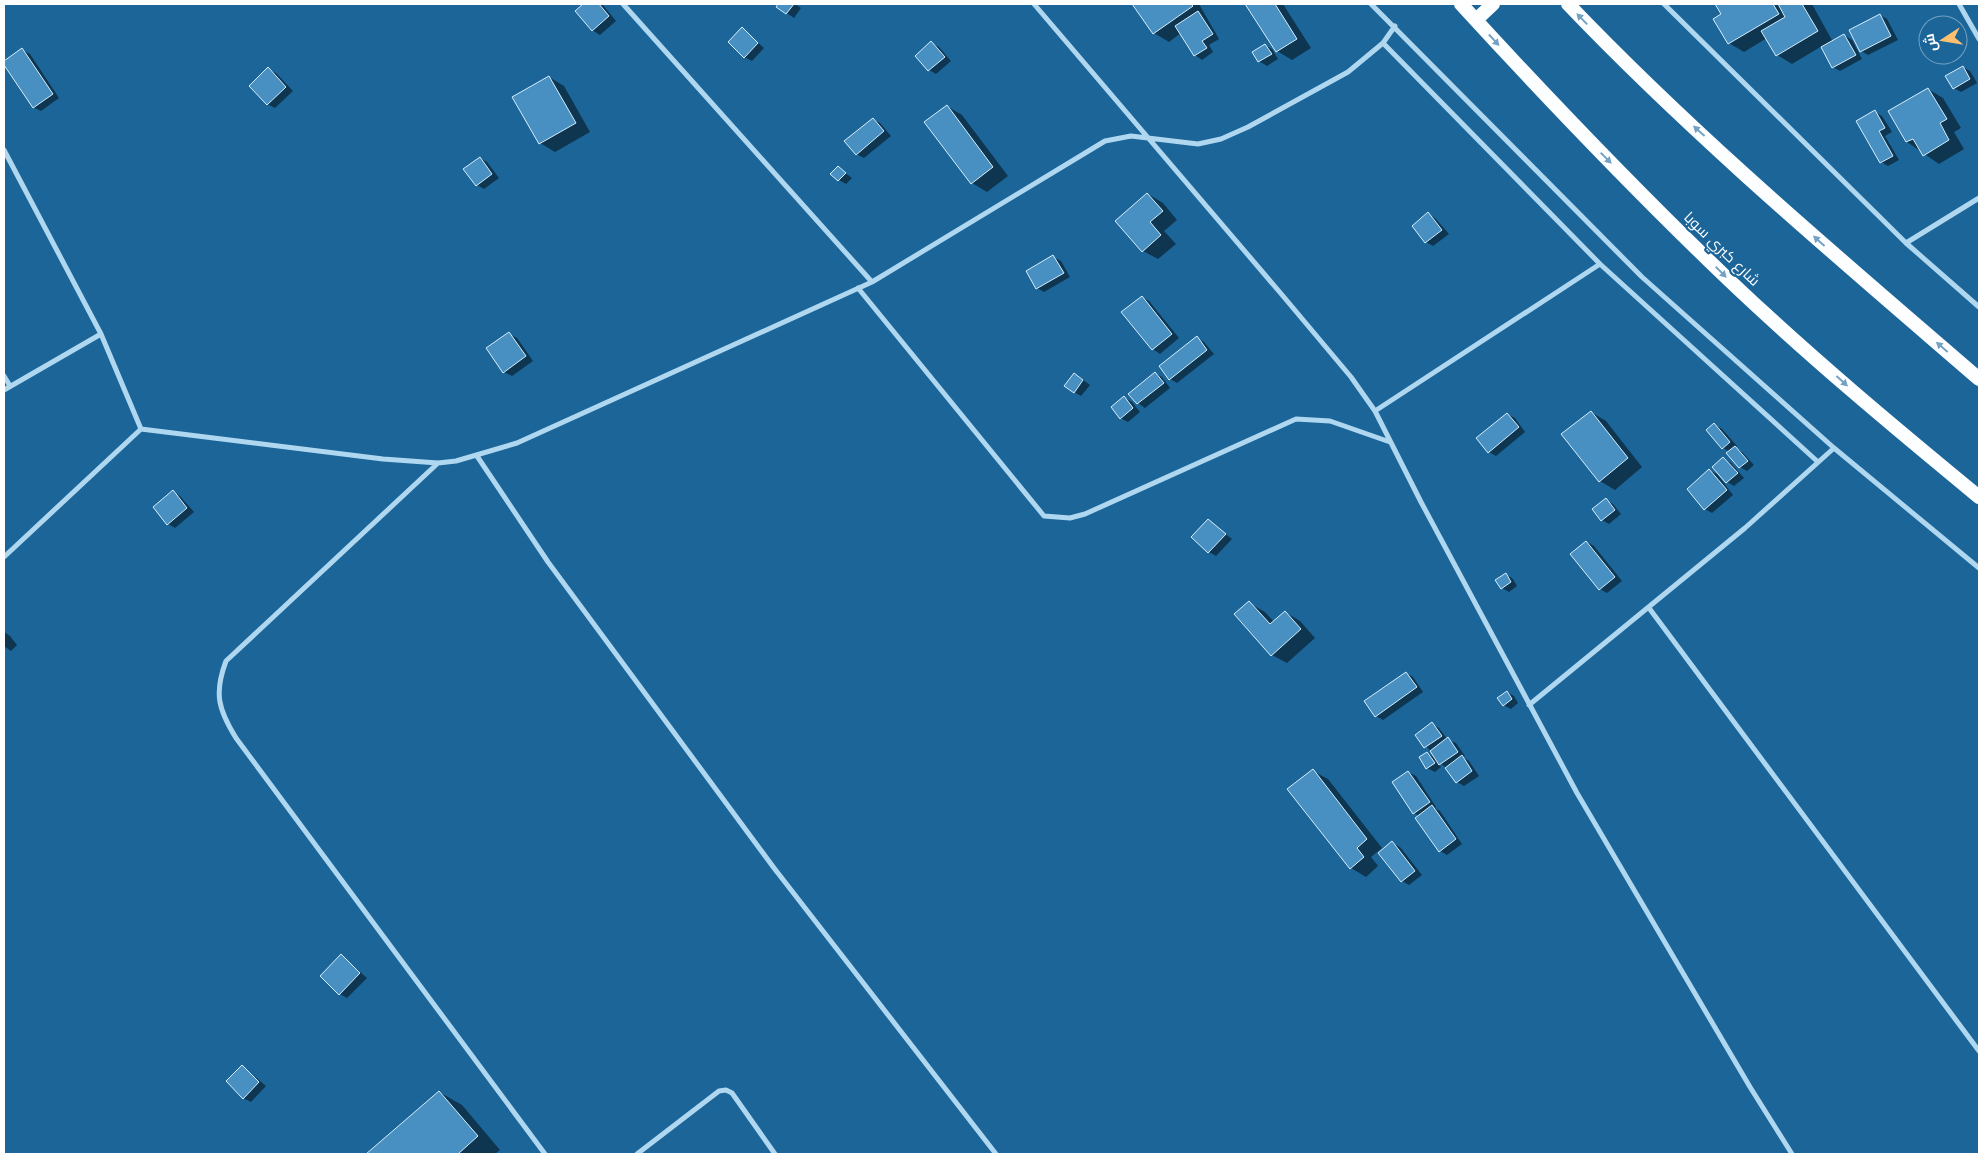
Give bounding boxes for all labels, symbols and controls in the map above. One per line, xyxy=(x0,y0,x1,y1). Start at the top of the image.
one-way arrow xyxy=(1576,13,1588,25)
north arrow xyxy=(1918,15,1968,65)
text: ش xyxy=(1921,32,1941,53)
one-way arrow xyxy=(1488,33,1500,45)
one-way arrow xyxy=(1692,126,1705,137)
one-way arrow xyxy=(1600,151,1612,163)
street label: شارع كبري سوبا xyxy=(1678,208,1764,292)
one-way arrow xyxy=(1813,235,1826,246)
one-way arrow xyxy=(1715,266,1727,278)
one-way arrow xyxy=(1937,341,1949,353)
one-way arrow xyxy=(1835,375,1847,387)

